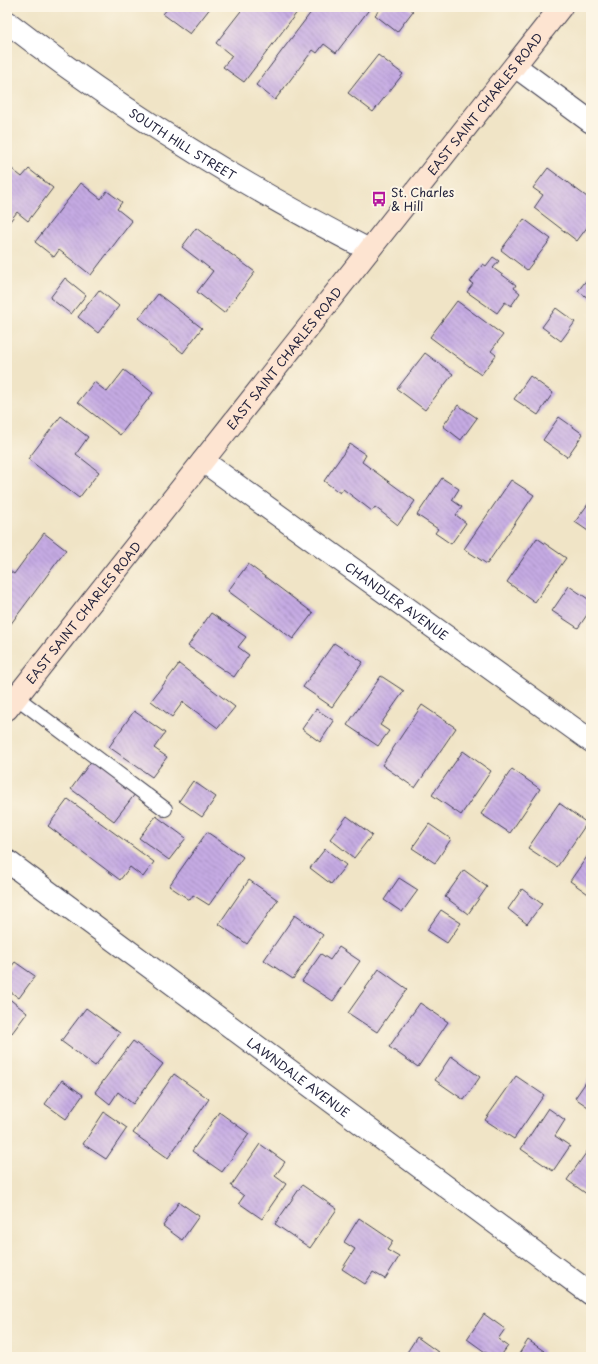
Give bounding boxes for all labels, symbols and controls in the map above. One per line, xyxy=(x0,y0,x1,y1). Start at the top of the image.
street label: EAST SAINT CHARLES ROAD xyxy=(423,29,547,179)
street label: SOUTH HILL STREET xyxy=(126,104,240,185)
place label: St. Charles & Hill xyxy=(391,183,455,215)
bus stop icon: St. Charles & Hill xyxy=(370,190,388,208)
street label: EAST SAINT CHARLES ROAD xyxy=(222,283,346,433)
street label: EAST SAINT CHARLES ROAD xyxy=(21,537,145,688)
street label: CHANDLER AVENUE xyxy=(342,557,452,644)
street label: LAWNDALE AVENUE xyxy=(243,1033,354,1121)

